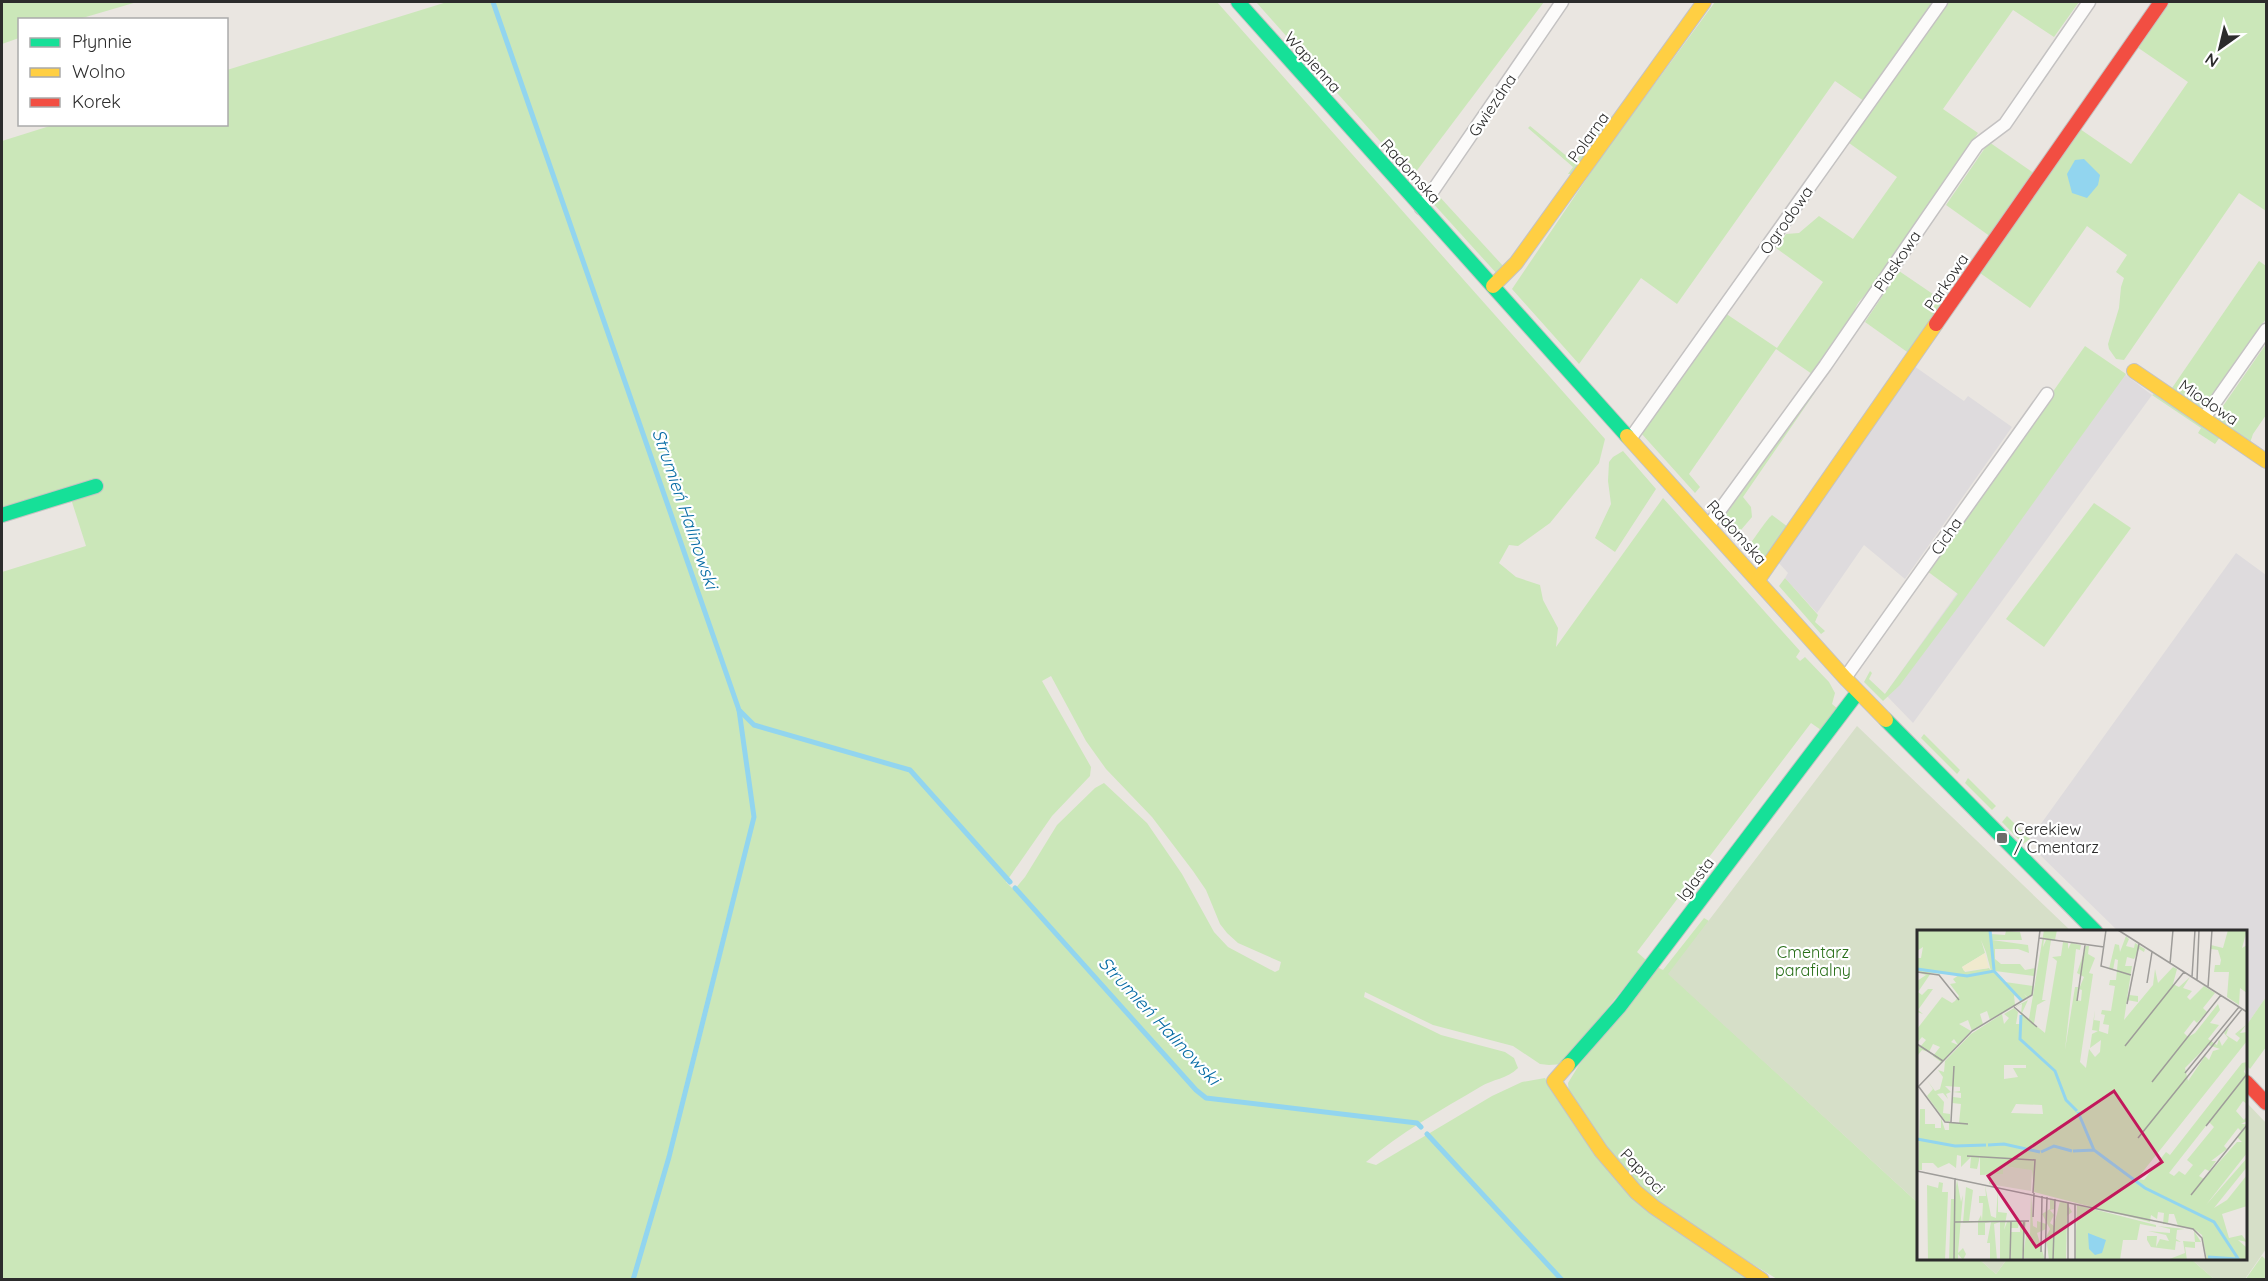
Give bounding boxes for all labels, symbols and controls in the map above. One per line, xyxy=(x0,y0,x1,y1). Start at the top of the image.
legend xyxy=(18,18,228,126)
north arrow xyxy=(2190,18,2250,78)
street label: Wapienna xyxy=(1280,27,1346,97)
text: Płynnie xyxy=(72,30,132,53)
text: N xyxy=(2201,49,2222,72)
text: Wolno xyxy=(72,60,125,83)
street label: Gwiezdna xyxy=(1464,70,1520,140)
text: Korek xyxy=(72,90,121,113)
street label: Polarna xyxy=(1563,108,1613,166)
street label: Radomska xyxy=(1377,135,1445,207)
street label: Ogrodowa xyxy=(1755,182,1817,258)
street label: Piaskowa xyxy=(1869,226,1925,296)
street label: Parkowa xyxy=(1920,249,1972,315)
street label: Miodowa xyxy=(2175,375,2243,429)
water label: Strumień Halinowski xyxy=(647,426,724,594)
street label: Radomska xyxy=(1703,496,1771,568)
street label: Cicha xyxy=(1926,513,1966,559)
place label: Cerekiew / Cmentarz xyxy=(2014,819,2099,857)
marker: Cerekiew / Cmentarz xyxy=(1995,831,2009,845)
street label: Iglasta xyxy=(1672,853,1718,905)
inset map xyxy=(1917,930,2247,1260)
park label: Cmentarz parafialny xyxy=(1775,942,1851,980)
water label: Strumień Halinowski xyxy=(1094,952,1226,1091)
street label: Paproci xyxy=(1616,1144,1670,1198)

